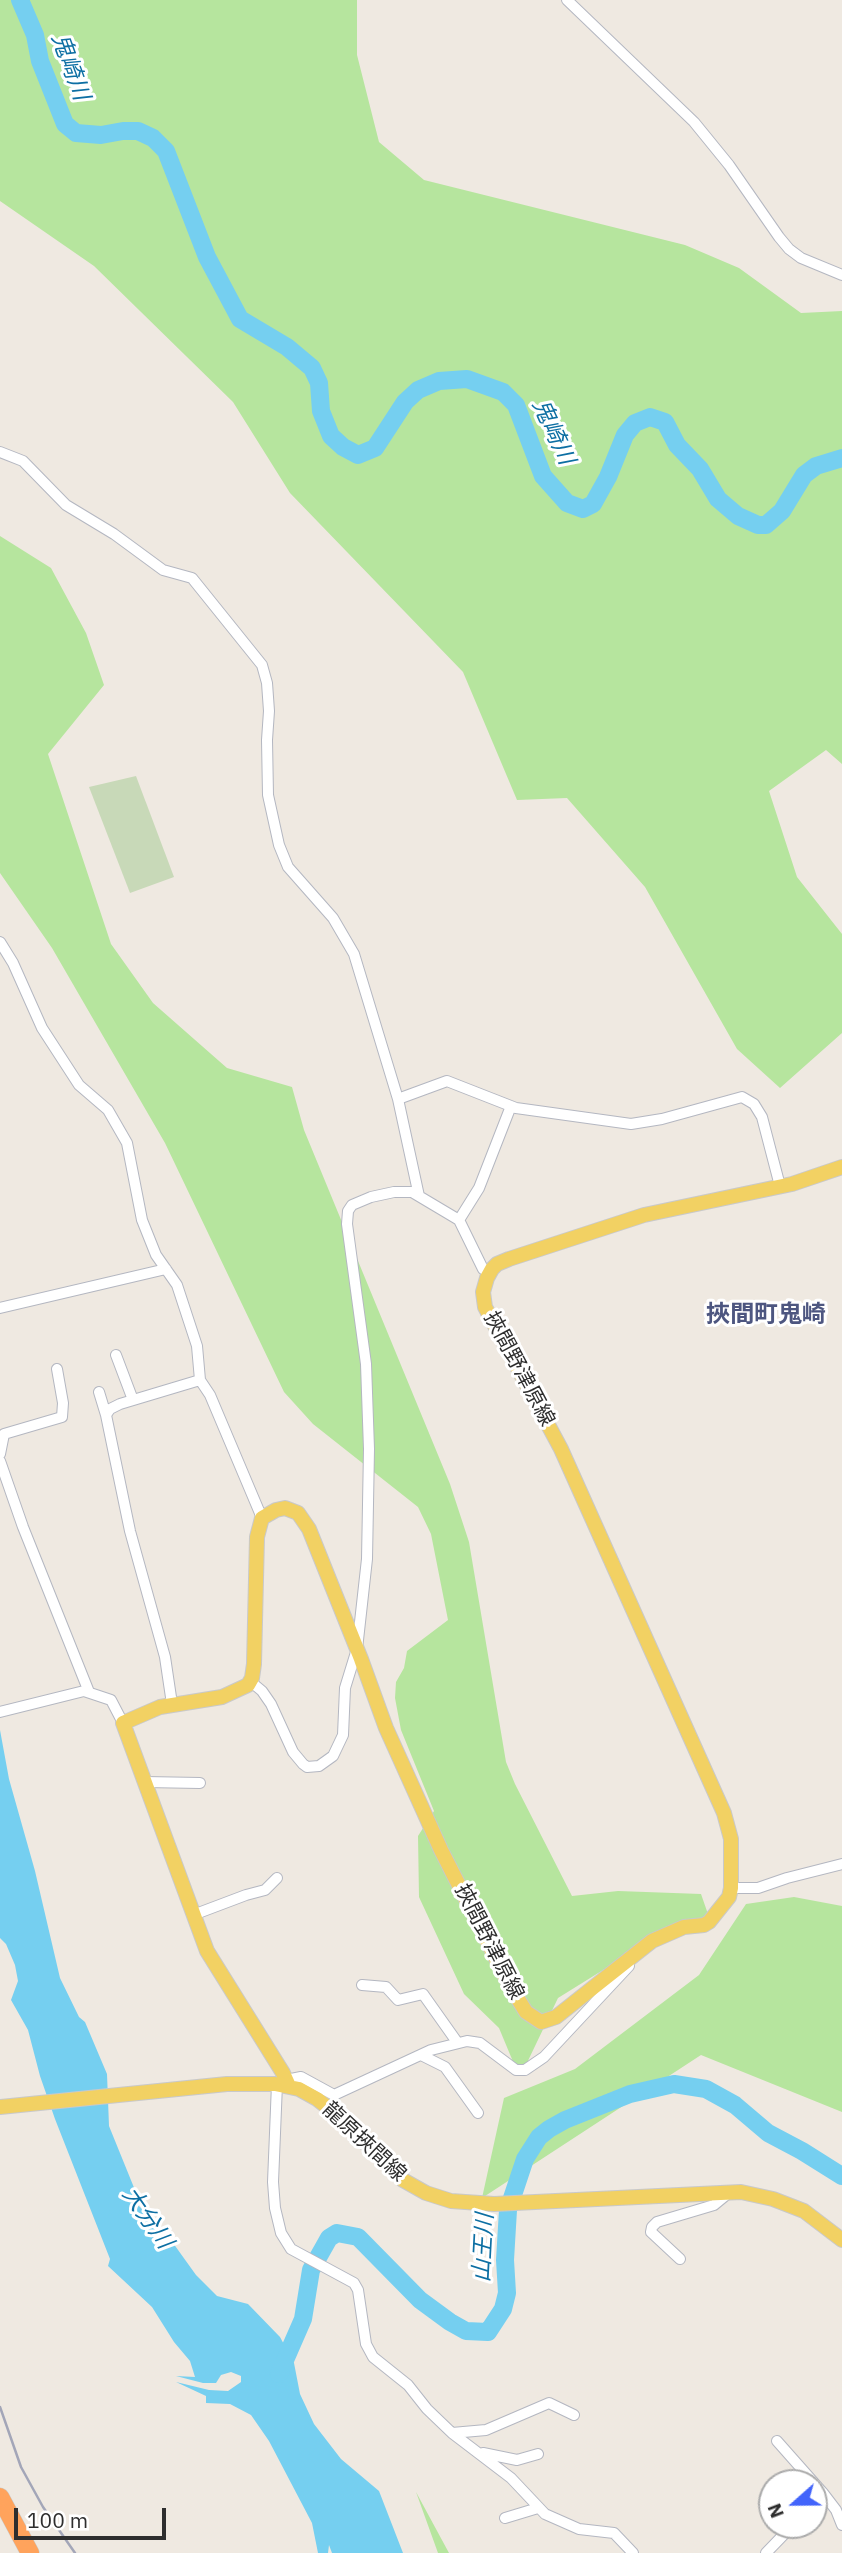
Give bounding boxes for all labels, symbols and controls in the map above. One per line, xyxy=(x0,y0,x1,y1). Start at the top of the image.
water label: 鬼崎川 xyxy=(45,30,95,104)
water label: 鬼崎川 xyxy=(526,395,580,469)
district label: 挾間町鬼崎 xyxy=(706,1301,826,1329)
street label: 挾間野津原線 xyxy=(478,1307,560,1431)
street label: 挾間野津原線 xyxy=(449,1880,529,2004)
street label: 龍原挾間線 xyxy=(317,2097,411,2187)
water label: 大分川 xyxy=(116,2182,178,2254)
water label: 山王川 xyxy=(468,2213,500,2283)
north arrow xyxy=(758,2469,828,2539)
scale bar xyxy=(18,2494,170,2538)
text: N xyxy=(762,2500,789,2522)
text: 100 m xyxy=(27,2506,88,2534)

